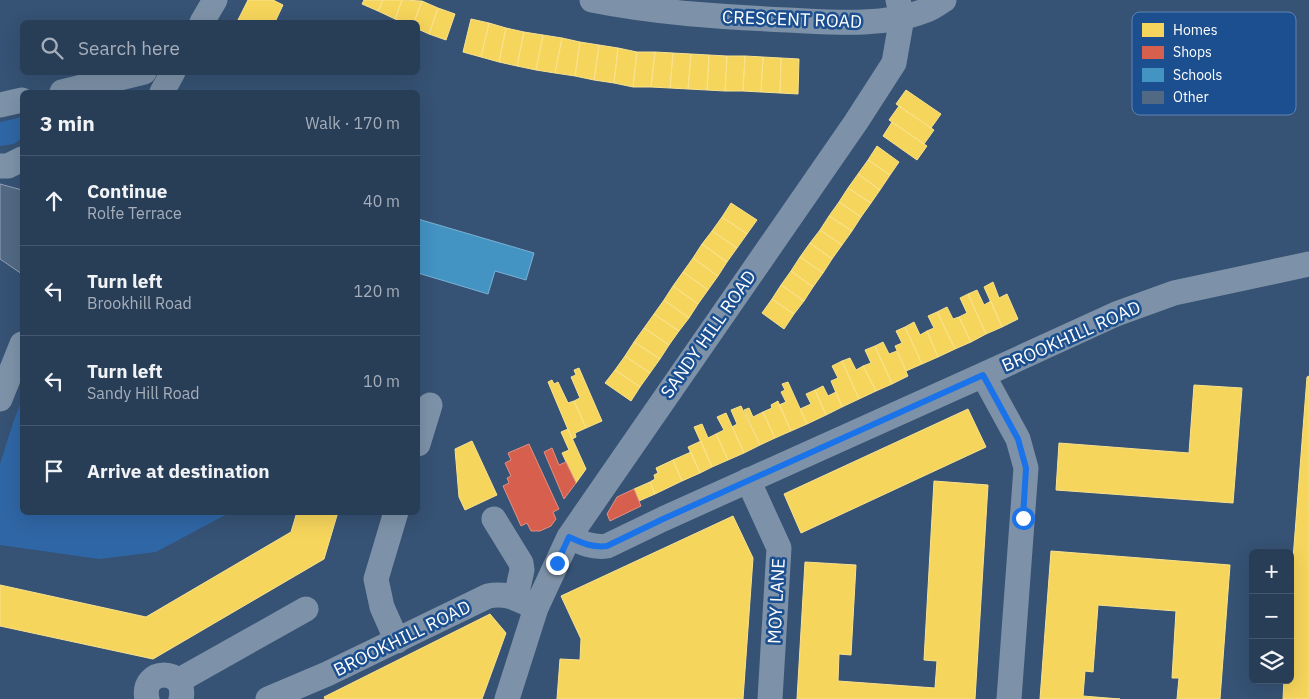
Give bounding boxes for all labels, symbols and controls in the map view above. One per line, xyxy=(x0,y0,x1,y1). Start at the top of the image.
street label: CRESCENT ROAD xyxy=(722,5,862,33)
legend xyxy=(1132,12,1296,115)
search box xyxy=(20,20,420,75)
text: Homes xyxy=(1173,21,1218,39)
icon: search xyxy=(38,34,66,62)
text: Search here xyxy=(78,36,180,60)
text: Shops xyxy=(1173,43,1212,61)
text: Schools xyxy=(1173,66,1223,84)
text: Other xyxy=(1173,88,1209,106)
text: 3 min xyxy=(40,109,95,137)
text: Walk · 170 m xyxy=(305,113,400,133)
text: Continue xyxy=(87,179,167,203)
icon: ahead xyxy=(40,187,68,215)
text: 40 m xyxy=(363,191,400,211)
text: Rolfe Terrace xyxy=(87,203,182,223)
street label: SANDY HILL ROAD xyxy=(655,266,761,402)
text: Turn left xyxy=(87,269,163,293)
icon: left xyxy=(40,277,68,305)
text: 120 m xyxy=(353,281,400,301)
text: Brookhill Road xyxy=(87,293,192,313)
street label: BROOKHILL ROAD xyxy=(998,295,1144,377)
text: Turn left xyxy=(87,359,163,383)
icon: left xyxy=(40,367,68,395)
text: 10 m xyxy=(363,371,400,391)
text: Sandy Hill Road xyxy=(87,383,199,403)
icon: arrive xyxy=(40,457,68,485)
text: Arrive at destination xyxy=(87,459,270,483)
route start xyxy=(1012,507,1035,530)
map controls xyxy=(1249,549,1294,684)
button: + xyxy=(1249,549,1294,594)
route end xyxy=(546,552,569,575)
street label: MOY LANE xyxy=(762,558,790,644)
button: − xyxy=(1249,594,1294,639)
street label: BROOKHILL ROAD xyxy=(330,595,474,681)
button: layers xyxy=(1249,639,1294,684)

